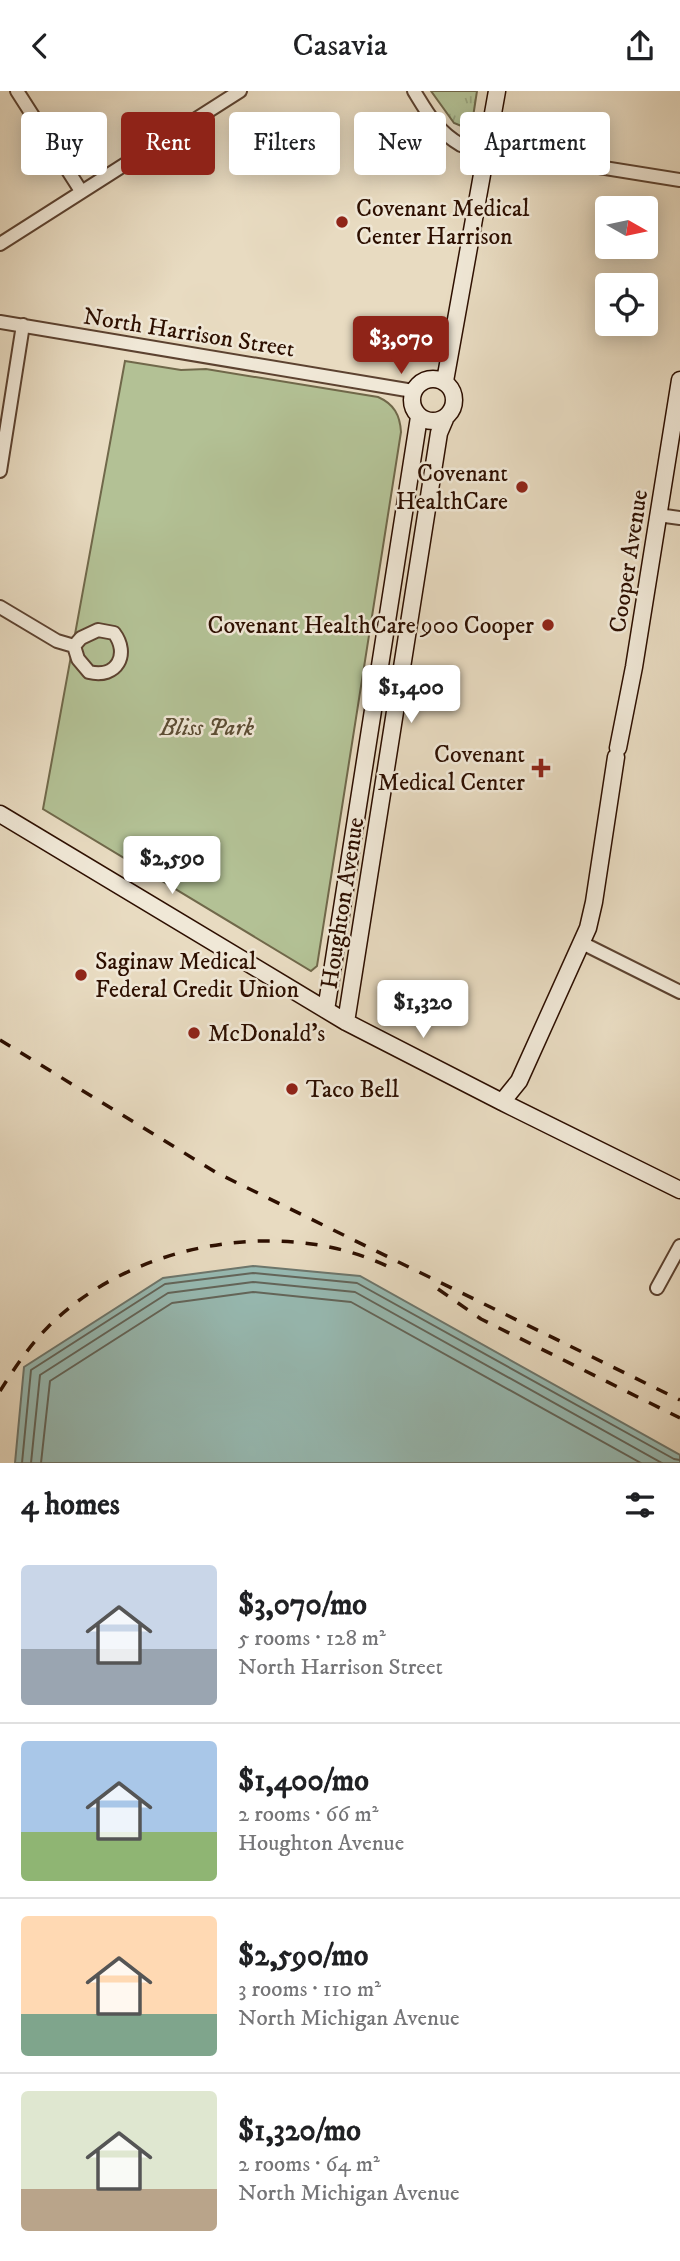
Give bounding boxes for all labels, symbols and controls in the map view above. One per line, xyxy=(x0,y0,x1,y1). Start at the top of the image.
text: Casavia xyxy=(293,26,387,66)
icon: back xyxy=(21,27,59,65)
icon: share xyxy=(621,27,659,65)
chip: Buy xyxy=(21,112,107,175)
chip: Rent xyxy=(121,112,215,175)
chip: Filters xyxy=(229,112,340,175)
chip: New xyxy=(354,112,446,175)
chip: Apartment xyxy=(460,112,610,175)
place label: Covenant Medical Center Harrison xyxy=(356,194,530,252)
north arrow xyxy=(595,196,658,259)
map controls xyxy=(595,196,658,336)
marker: Covenant Medical Center Harrison xyxy=(334,214,350,230)
button: locate xyxy=(595,273,658,336)
street label: North Harrison Street xyxy=(81,301,297,365)
pin: $3,070 xyxy=(344,317,458,376)
text: $3,070 xyxy=(369,324,433,353)
place label: Covenant HealthCare xyxy=(396,459,508,517)
marker: Covenant HealthCare xyxy=(514,479,530,495)
street label: Cooper Avenue xyxy=(603,487,655,635)
place label: Covenant HealthCare 900 Cooper xyxy=(207,611,534,641)
marker: Covenant HealthCare 900 Cooper xyxy=(540,617,556,633)
pin: $1,400 xyxy=(354,665,468,725)
text: $1,400 xyxy=(378,673,444,702)
park label: Bliss Park xyxy=(159,713,254,743)
place label: Covenant Medical Center xyxy=(378,740,525,798)
marker: Covenant Medical Center xyxy=(531,758,551,778)
street label: Houghton Avenue xyxy=(315,815,371,991)
pin: $2,590 xyxy=(115,837,229,896)
text: $2,590 xyxy=(139,844,205,873)
place label: Saginaw Medical Federal Credit Union xyxy=(95,947,299,1005)
marker: Saginaw Medical Federal Credit Union xyxy=(73,967,89,983)
pin: $1,320 xyxy=(366,981,480,1040)
text: $1,320 xyxy=(393,988,453,1017)
place label: McDonald's xyxy=(208,1019,325,1049)
marker: McDonald's xyxy=(186,1025,202,1041)
place label: Taco Bell xyxy=(306,1075,400,1105)
marker: Taco Bell xyxy=(284,1081,300,1097)
icon: filters xyxy=(621,1486,659,1524)
text: 4 homes xyxy=(21,1487,120,1524)
text: $3,070/mo xyxy=(238,1587,367,1624)
icon: home xyxy=(77,1593,161,1677)
text: 5 rooms · 128 m² xyxy=(238,1624,386,1653)
text: North Harrison Street xyxy=(238,1653,443,1682)
text: $1,400/mo xyxy=(238,1763,369,1800)
icon: home xyxy=(77,1769,161,1853)
text: 2 rooms · 66 m² xyxy=(238,1800,378,1829)
text: Houghton Avenue xyxy=(238,1829,404,1858)
text: $2,590/mo xyxy=(238,1938,368,1975)
icon: home xyxy=(77,1944,161,2028)
text: 3 rooms · 110 m² xyxy=(238,1975,381,2004)
text: North Michigan Avenue xyxy=(238,2004,460,2033)
text: $1,320/mo xyxy=(238,2113,361,2150)
icon: home xyxy=(77,2119,161,2203)
text: 2 rooms · 64 m² xyxy=(238,2150,380,2179)
text: North Michigan Avenue xyxy=(238,2179,460,2208)

